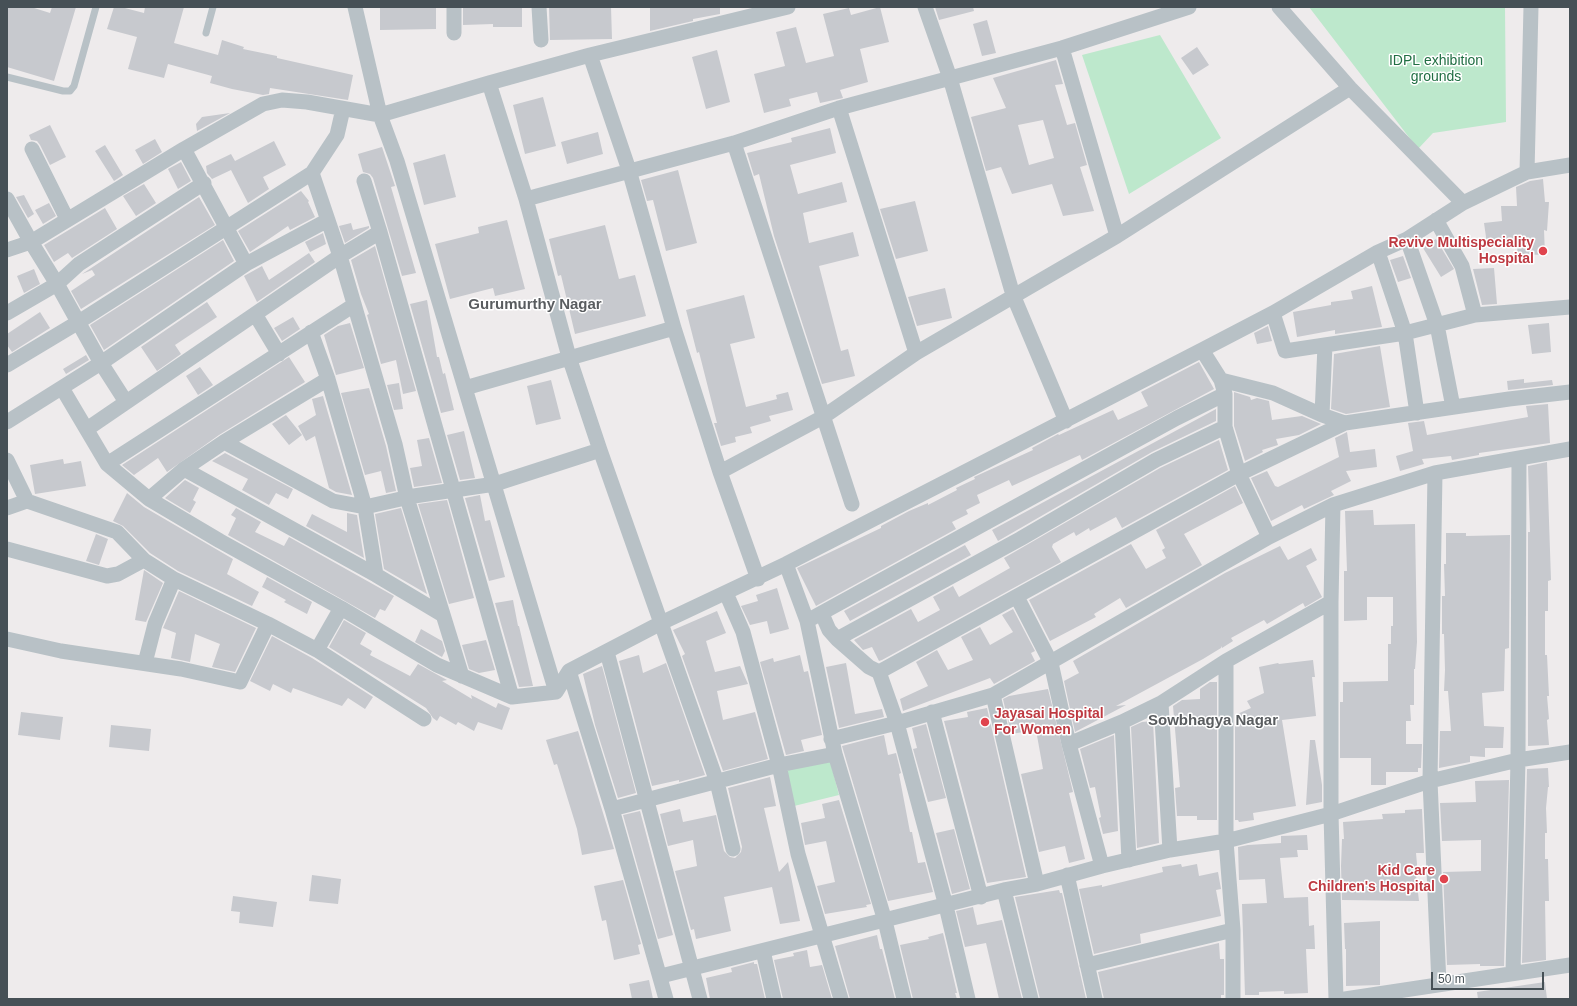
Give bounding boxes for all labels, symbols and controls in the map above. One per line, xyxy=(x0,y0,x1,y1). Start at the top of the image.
park label: IDPL exhibition grounds xyxy=(1389,53,1483,86)
place label: Revive Multispeciality Hospital xyxy=(1388,235,1534,268)
marker: Revive Multispeciality Hospital xyxy=(1537,245,1549,257)
district label: Gurumurthy Nagar xyxy=(468,296,602,314)
place label: Jayasai Hospital For Women xyxy=(994,706,1104,738)
district label: Sowbhagya Nagar xyxy=(1148,712,1278,730)
marker: Jayasai Hospital For Women xyxy=(979,716,991,728)
place label: Kid Care Children's Hospital xyxy=(1308,863,1435,896)
marker: Kid Care Children's Hospital xyxy=(1438,873,1450,885)
scale bar xyxy=(1433,964,1546,990)
text: 50 m xyxy=(1438,972,1465,986)

